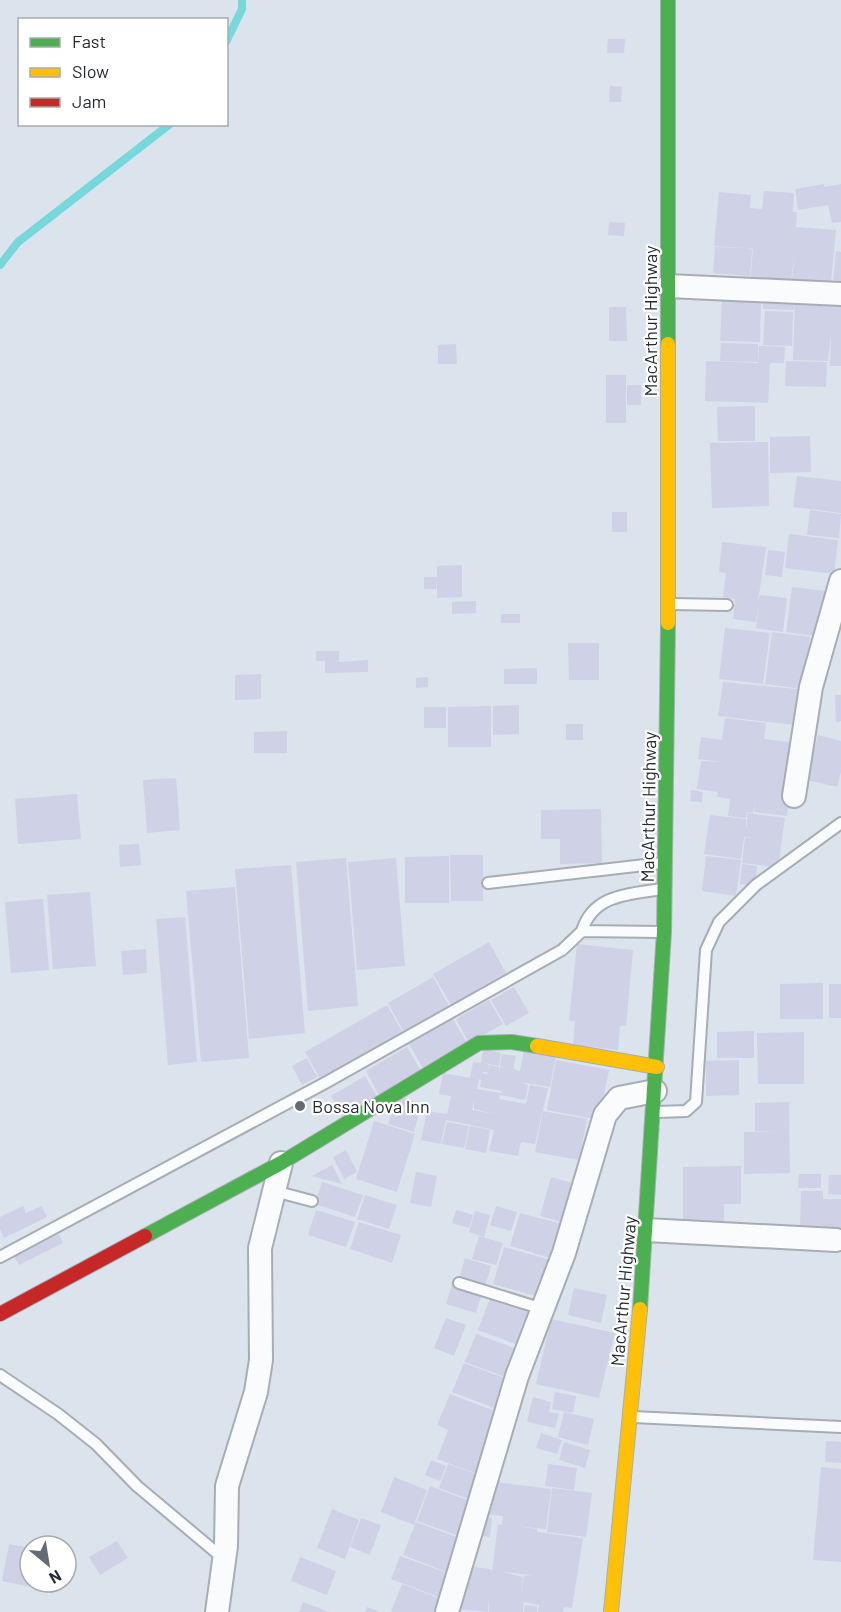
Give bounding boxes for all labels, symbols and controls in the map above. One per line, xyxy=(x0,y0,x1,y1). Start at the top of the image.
legend xyxy=(18,18,228,126)
text: Fast xyxy=(72,30,106,52)
text: Slow xyxy=(72,60,109,82)
text: Jam xyxy=(72,90,106,112)
street label: MacArthur Highway xyxy=(639,246,661,396)
street label: MacArthur Highway xyxy=(636,731,660,883)
place label: Bossa Nova Inn xyxy=(312,1095,430,1117)
marker: Bossa Nova Inn xyxy=(293,1099,307,1113)
street label: MacArthur Highway xyxy=(605,1215,641,1367)
north arrow xyxy=(18,1534,78,1594)
text: N xyxy=(46,1567,65,1588)

